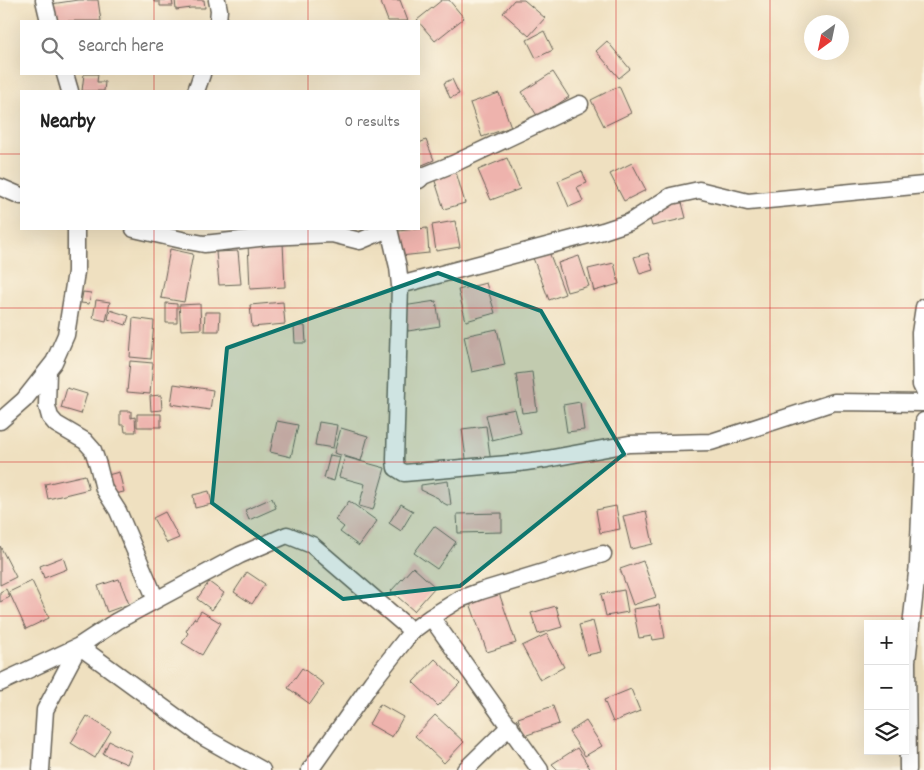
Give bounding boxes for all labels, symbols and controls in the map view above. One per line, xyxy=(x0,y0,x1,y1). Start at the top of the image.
north arrow xyxy=(804,15,849,60)
search box xyxy=(20,20,420,75)
icon: search xyxy=(38,34,66,62)
text: Search here xyxy=(78,34,164,61)
text: Nearby xyxy=(40,108,95,138)
text: 0 results xyxy=(345,111,400,134)
map controls xyxy=(864,620,909,755)
button: + xyxy=(864,620,909,665)
button: − xyxy=(864,665,909,710)
button: layers xyxy=(864,710,909,755)

